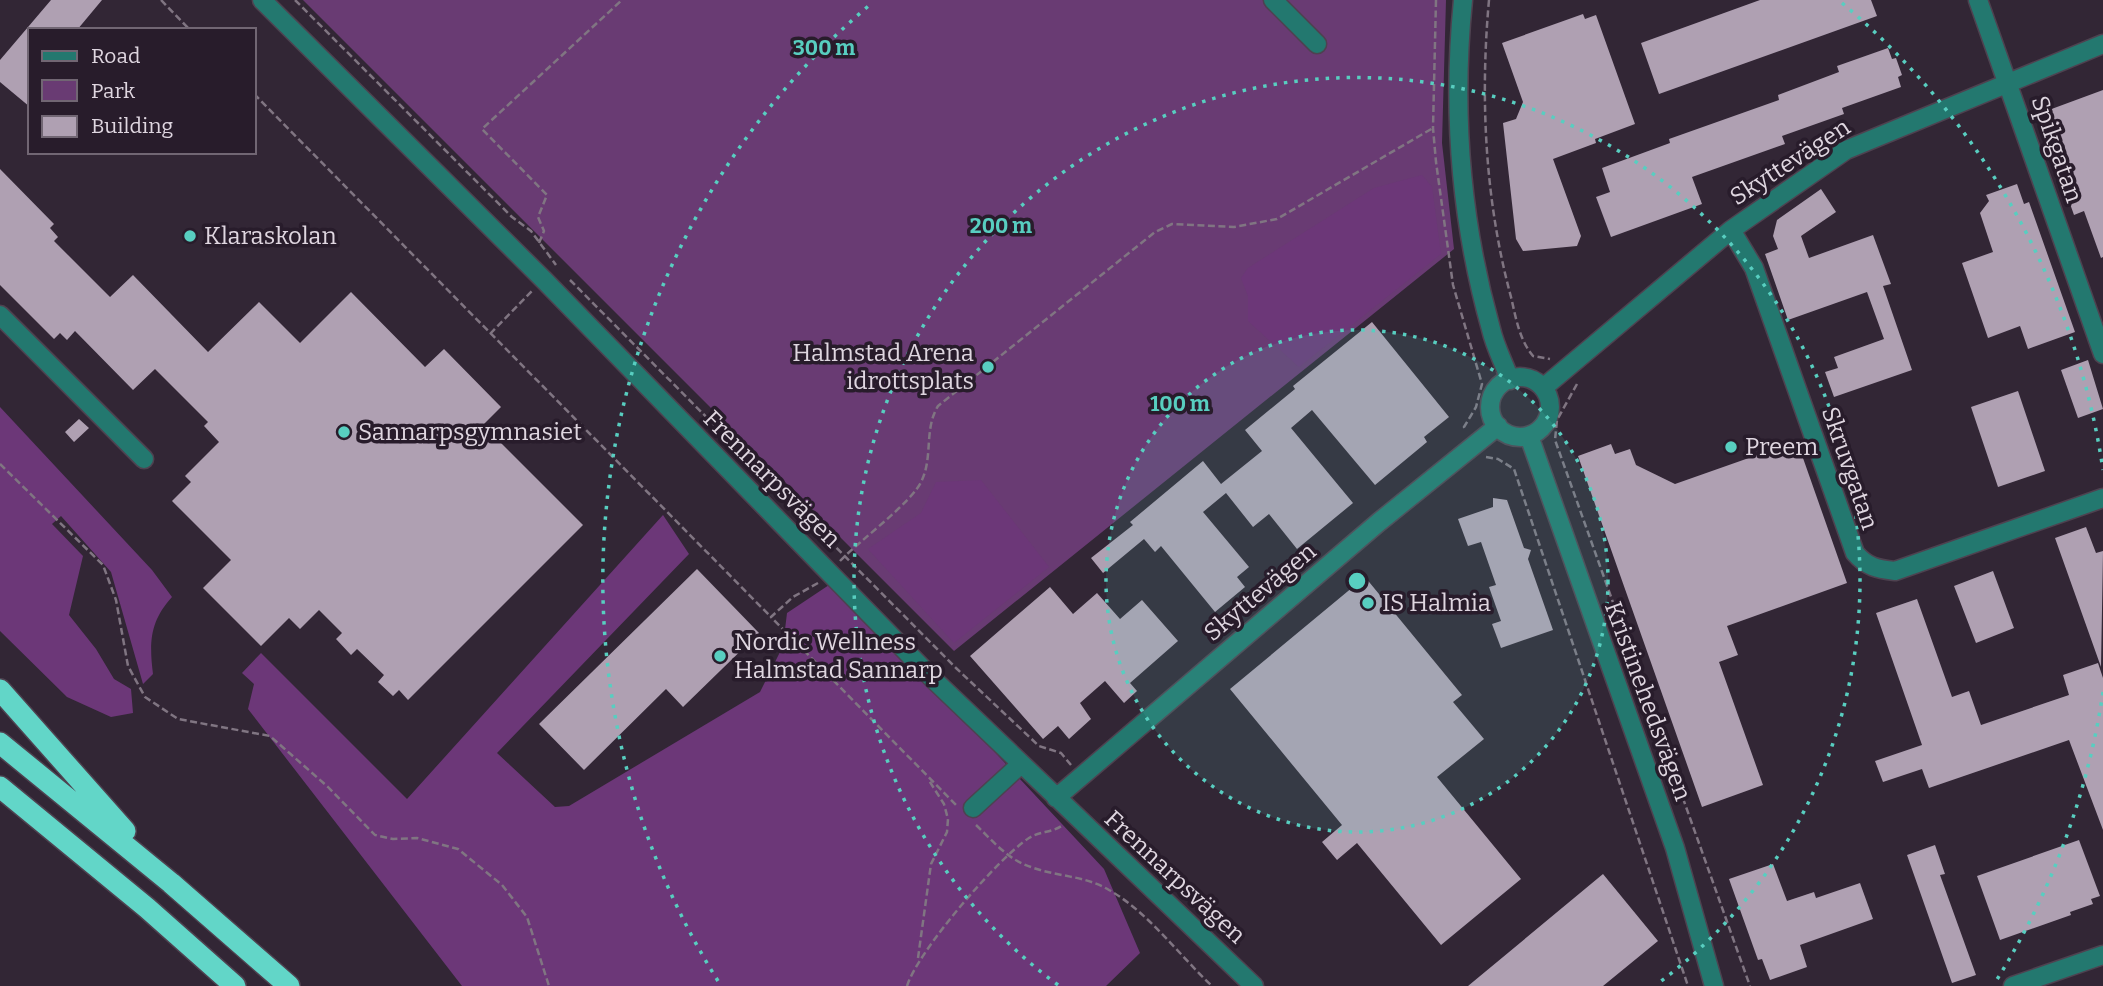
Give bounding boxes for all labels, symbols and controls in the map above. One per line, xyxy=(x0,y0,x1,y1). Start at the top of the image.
legend xyxy=(28,28,256,154)
text: 300 m xyxy=(793,35,855,61)
text: Road xyxy=(91,43,140,69)
text: Park xyxy=(91,78,135,104)
street label: Spikgatan xyxy=(2026,92,2088,206)
text: Building xyxy=(91,113,174,139)
street label: Skyttevägen xyxy=(1725,113,1855,211)
text: 200 m xyxy=(970,213,1032,239)
place label: Klaraskolan xyxy=(204,222,337,250)
marker: Klaraskolan xyxy=(182,228,198,244)
place label: Halmstad Arena idrottsplats xyxy=(792,339,974,395)
marker: Halmstad Arena idrottsplats xyxy=(980,359,996,375)
text: 100 m xyxy=(1150,391,1210,417)
street label: Skruvgatan xyxy=(1816,403,1884,533)
street label: Frennarpsvägen xyxy=(698,405,846,553)
place label: Sannarpsgymnasiet xyxy=(358,418,582,446)
marker: Sannarpsgymnasiet xyxy=(336,424,352,440)
place label: Preem xyxy=(1745,433,1818,461)
marker: Preem xyxy=(1723,439,1739,455)
street label: Skyttevägen xyxy=(1198,537,1322,647)
centre of rings xyxy=(1345,569,1369,593)
place label: IS Halmia xyxy=(1382,589,1491,617)
marker: IS Halmia xyxy=(1360,595,1376,611)
street label: Kristinehedsvägen xyxy=(1599,598,1697,804)
place label: Nordic Wellness Halmstad Sannarp xyxy=(734,628,943,684)
marker: Nordic Wellness Halmstad Sannarp xyxy=(712,648,728,664)
street label: Frennarpsvägen xyxy=(1099,805,1251,949)

